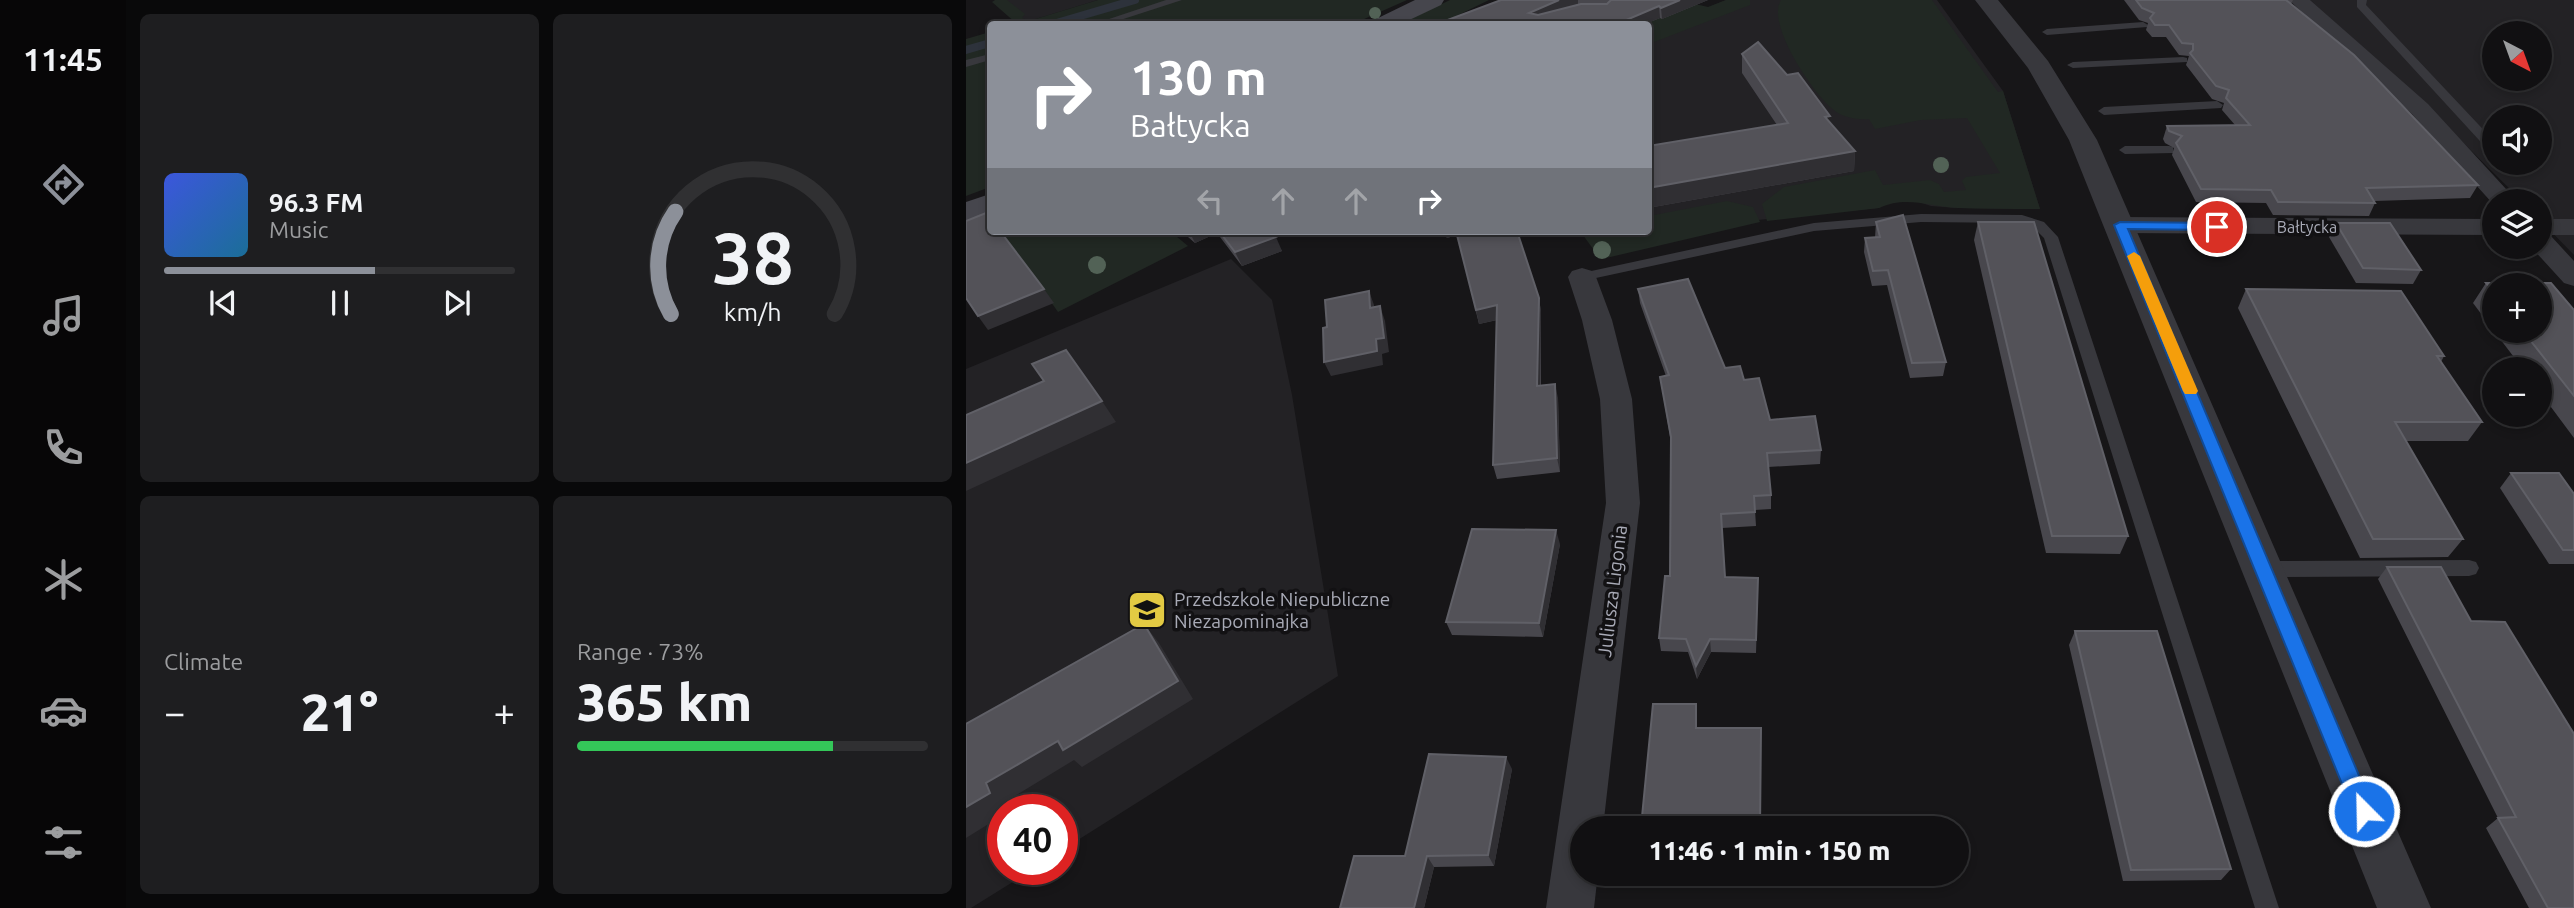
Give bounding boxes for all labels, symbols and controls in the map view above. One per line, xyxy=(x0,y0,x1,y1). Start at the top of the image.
north arrow xyxy=(2482,21,2552,91)
map controls xyxy=(2482,21,2552,427)
text: 11:45 xyxy=(23,41,103,77)
icon: right xyxy=(1015,49,1106,140)
text: 130 m xyxy=(1130,49,1267,104)
button: sound xyxy=(2482,105,2552,175)
text: Bałtycka xyxy=(1130,107,1251,143)
icon: directions xyxy=(39,160,88,209)
icon: left xyxy=(1191,182,1229,220)
icon: ahead xyxy=(1264,182,1302,220)
icon: ahead xyxy=(1337,182,1375,220)
icon: right xyxy=(1410,182,1448,220)
text: 96.3 FM xyxy=(269,188,363,217)
button: layers xyxy=(2482,189,2552,259)
pin xyxy=(2187,197,2247,257)
icon: arrive xyxy=(2198,208,2236,246)
text: 38 xyxy=(711,216,794,298)
text: Music xyxy=(269,217,328,242)
street label: Bałtycka xyxy=(2277,218,2337,236)
button: + xyxy=(2482,273,2552,343)
icon: previous xyxy=(204,284,242,322)
icon: pause xyxy=(321,284,359,322)
icon: next xyxy=(438,284,476,322)
icon: music xyxy=(39,291,88,340)
text: km/h xyxy=(724,298,781,326)
button: − xyxy=(2482,357,2552,427)
icon: phone xyxy=(39,423,88,472)
street label: Juliusza Ligonia xyxy=(1593,524,1631,658)
icon: climate xyxy=(39,555,88,604)
place label: Przedszkole Niepubliczne Niezapominajka xyxy=(1174,588,1390,632)
school or university icon: Przedszkole Niepubliczne Niezapominajka xyxy=(1126,589,1168,631)
text: Range · 73% xyxy=(577,639,704,664)
text: Climate xyxy=(164,649,243,674)
text: 365 km xyxy=(577,673,752,731)
text: 21° xyxy=(301,683,378,741)
icon: car xyxy=(39,686,88,735)
text: − xyxy=(164,691,185,733)
text: + xyxy=(494,691,515,733)
position arrow xyxy=(2327,774,2401,848)
speed limit sign: 40 xyxy=(987,794,1078,885)
icon: filters xyxy=(39,818,88,867)
text: 11:46 · 1 min · 150 m xyxy=(1649,836,1890,865)

